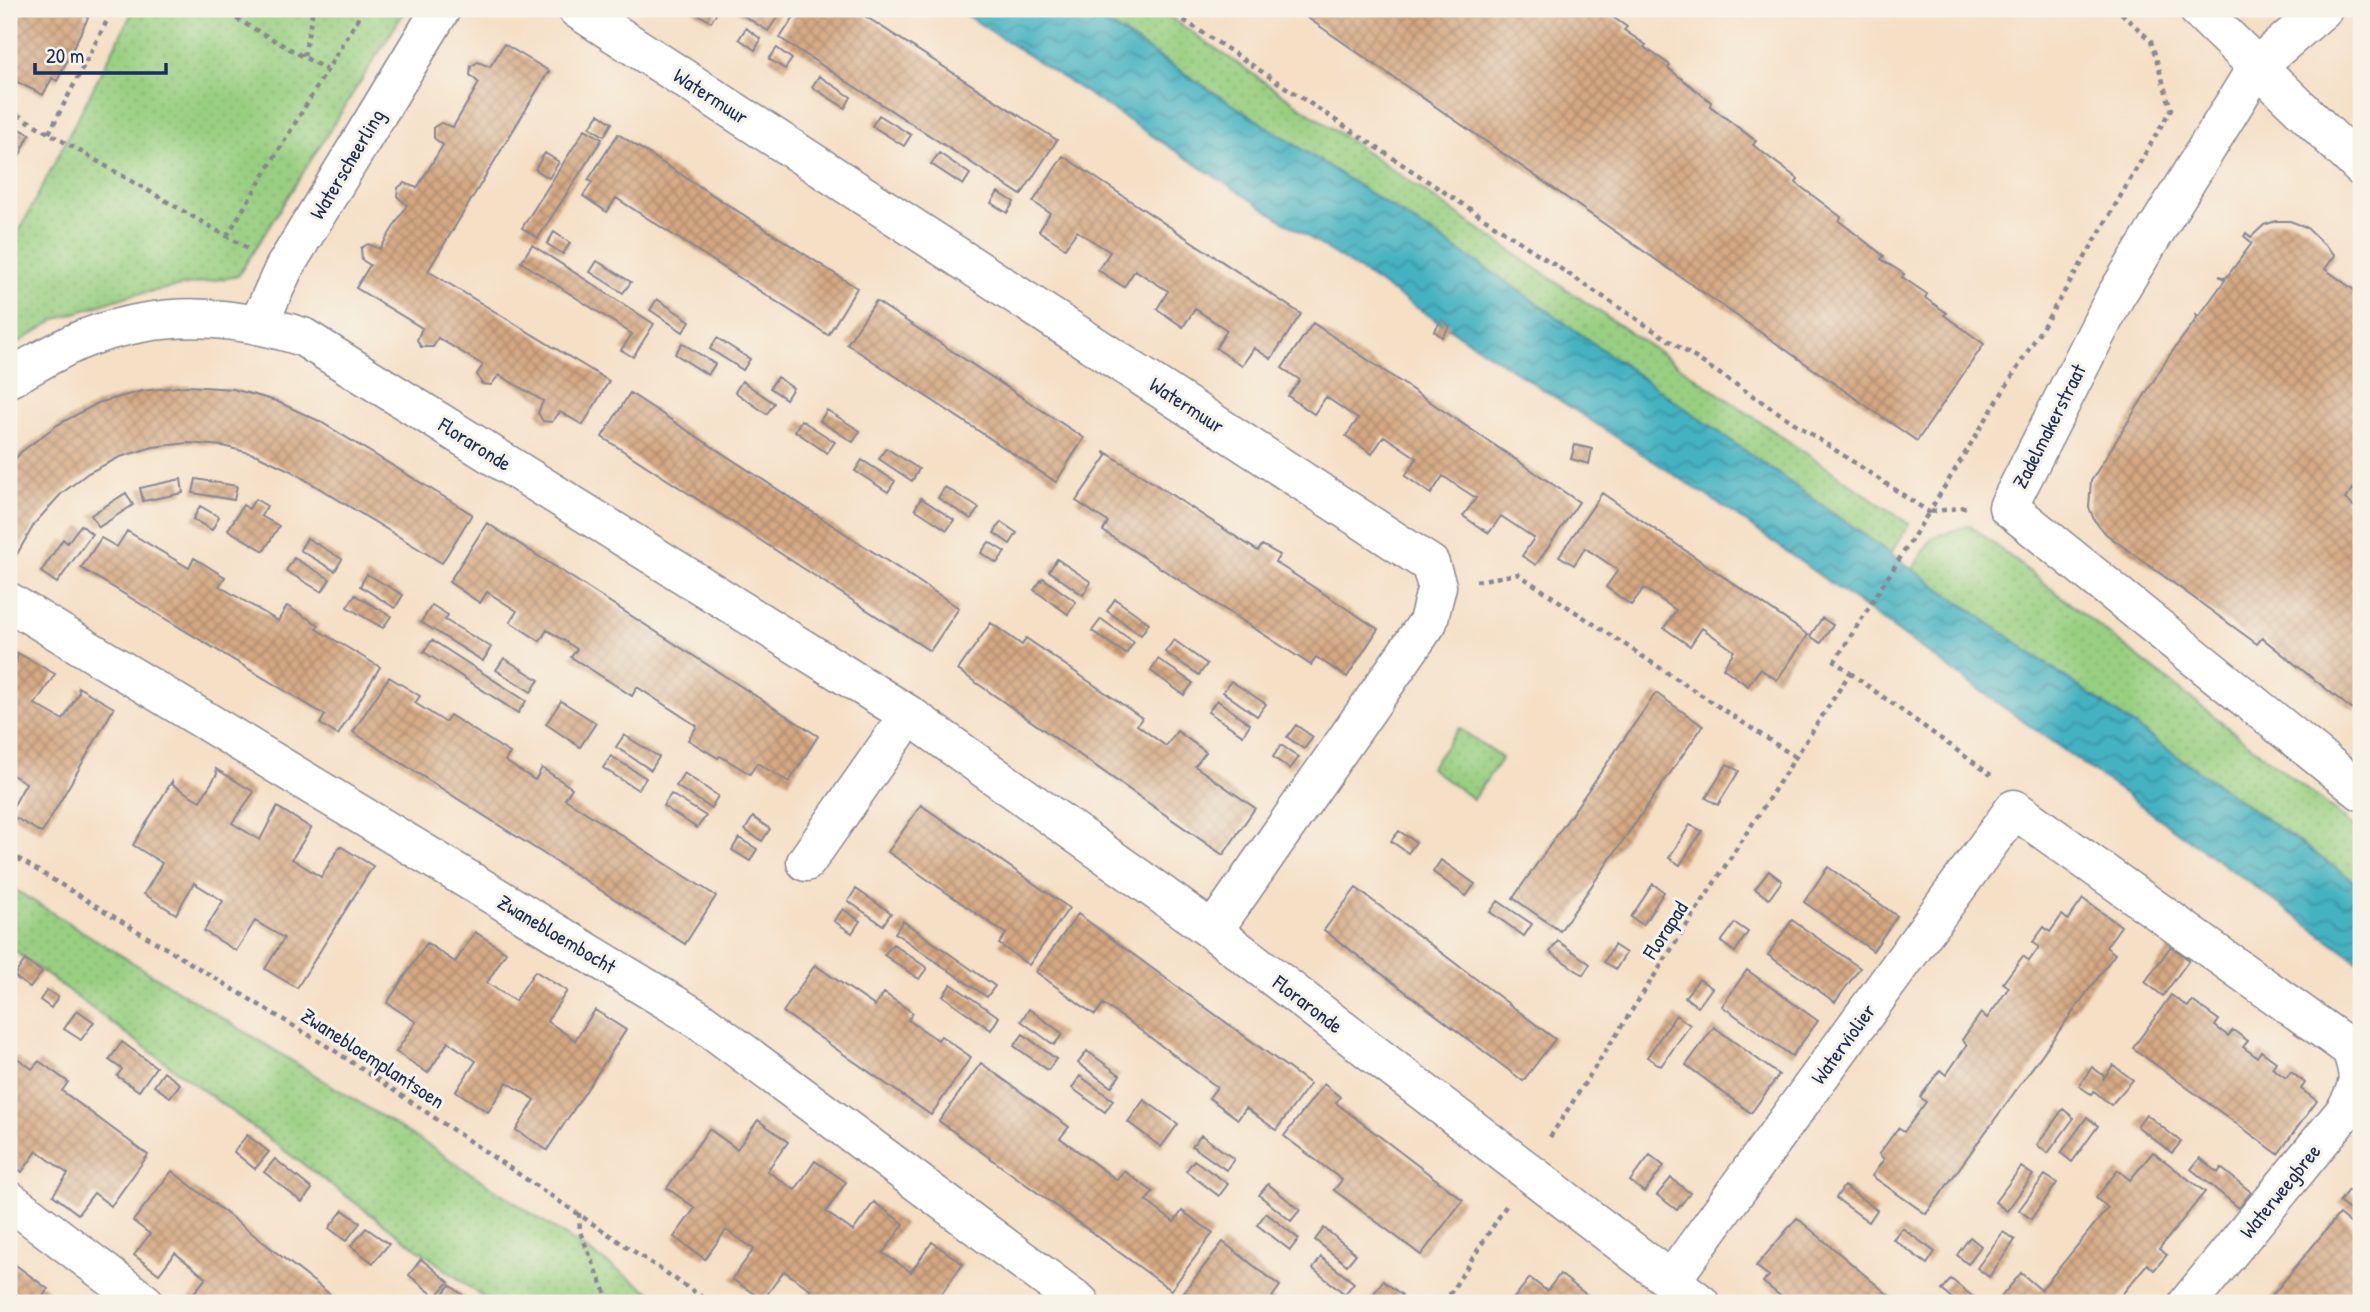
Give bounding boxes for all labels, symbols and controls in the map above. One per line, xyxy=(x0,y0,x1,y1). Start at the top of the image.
scale bar xyxy=(35,32,166,76)
text: 20 m xyxy=(46,41,84,70)
street label: Watermuur xyxy=(668,61,754,131)
street label: Waterscheerling xyxy=(303,103,391,225)
street label: Zadelmakerstraat xyxy=(2005,358,2093,493)
street label: Watermuur xyxy=(1144,370,1230,440)
street label: Floraronde xyxy=(432,410,517,478)
street label: Zwanebloembocht xyxy=(492,887,622,981)
street label: Florapad xyxy=(1635,895,1694,965)
street label: Floraronde xyxy=(1266,967,1349,1040)
street label: Waterviolier xyxy=(1804,998,1882,1090)
street label: Zwanebloemplantsoen xyxy=(296,1001,450,1115)
street label: Waterweegbree xyxy=(2233,1138,2327,1244)

